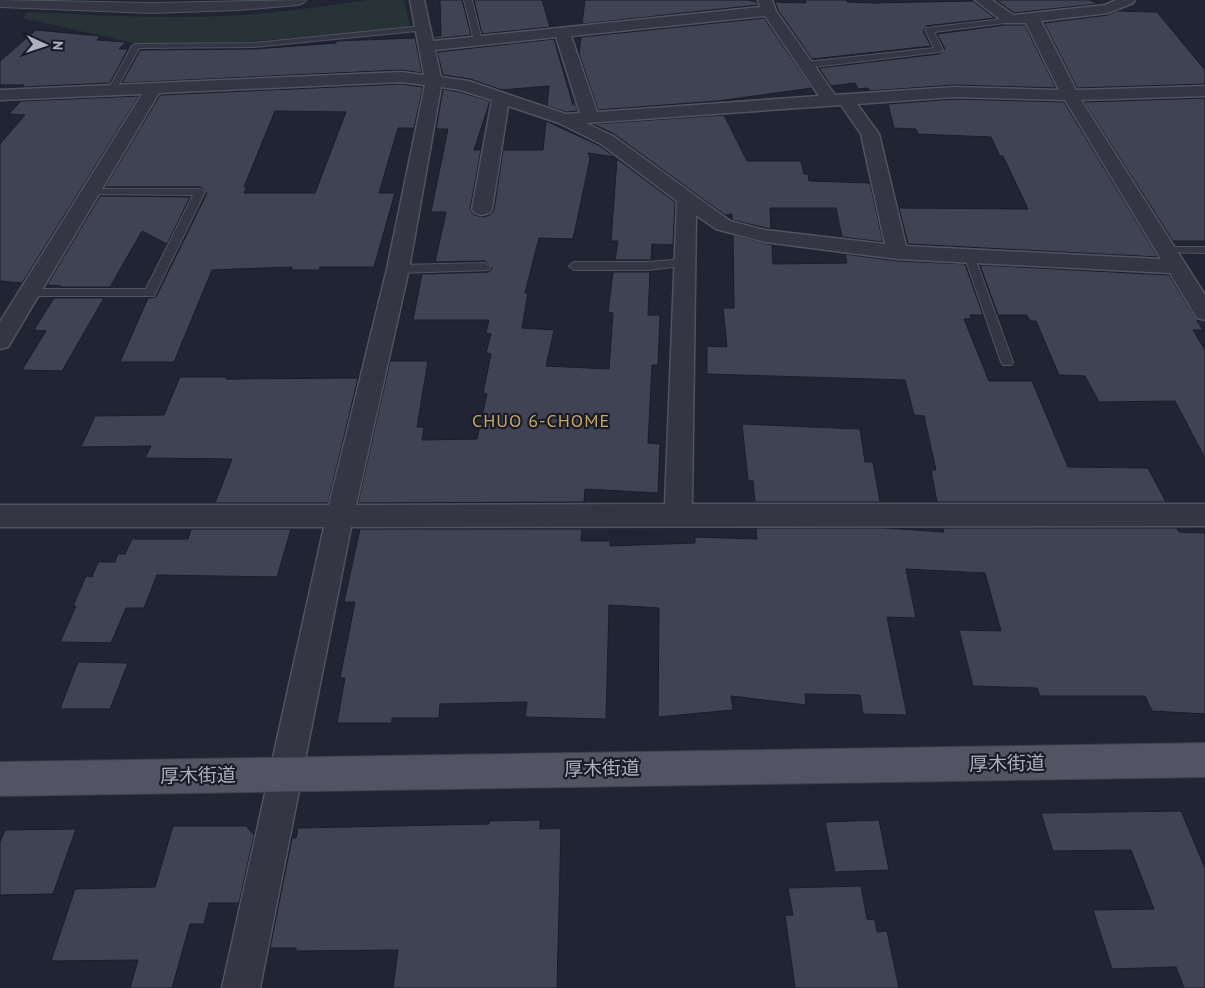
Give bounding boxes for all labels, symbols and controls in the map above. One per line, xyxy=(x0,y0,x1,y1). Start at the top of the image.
north arrow xyxy=(20,20,70,70)
text: N xyxy=(49,41,67,51)
district label: CHUO 6-CHOME xyxy=(472,409,610,432)
street label: 厚木街道 xyxy=(969,750,1045,776)
street label: 厚木街道 xyxy=(564,755,640,781)
street label: 厚木街道 xyxy=(160,762,236,788)

